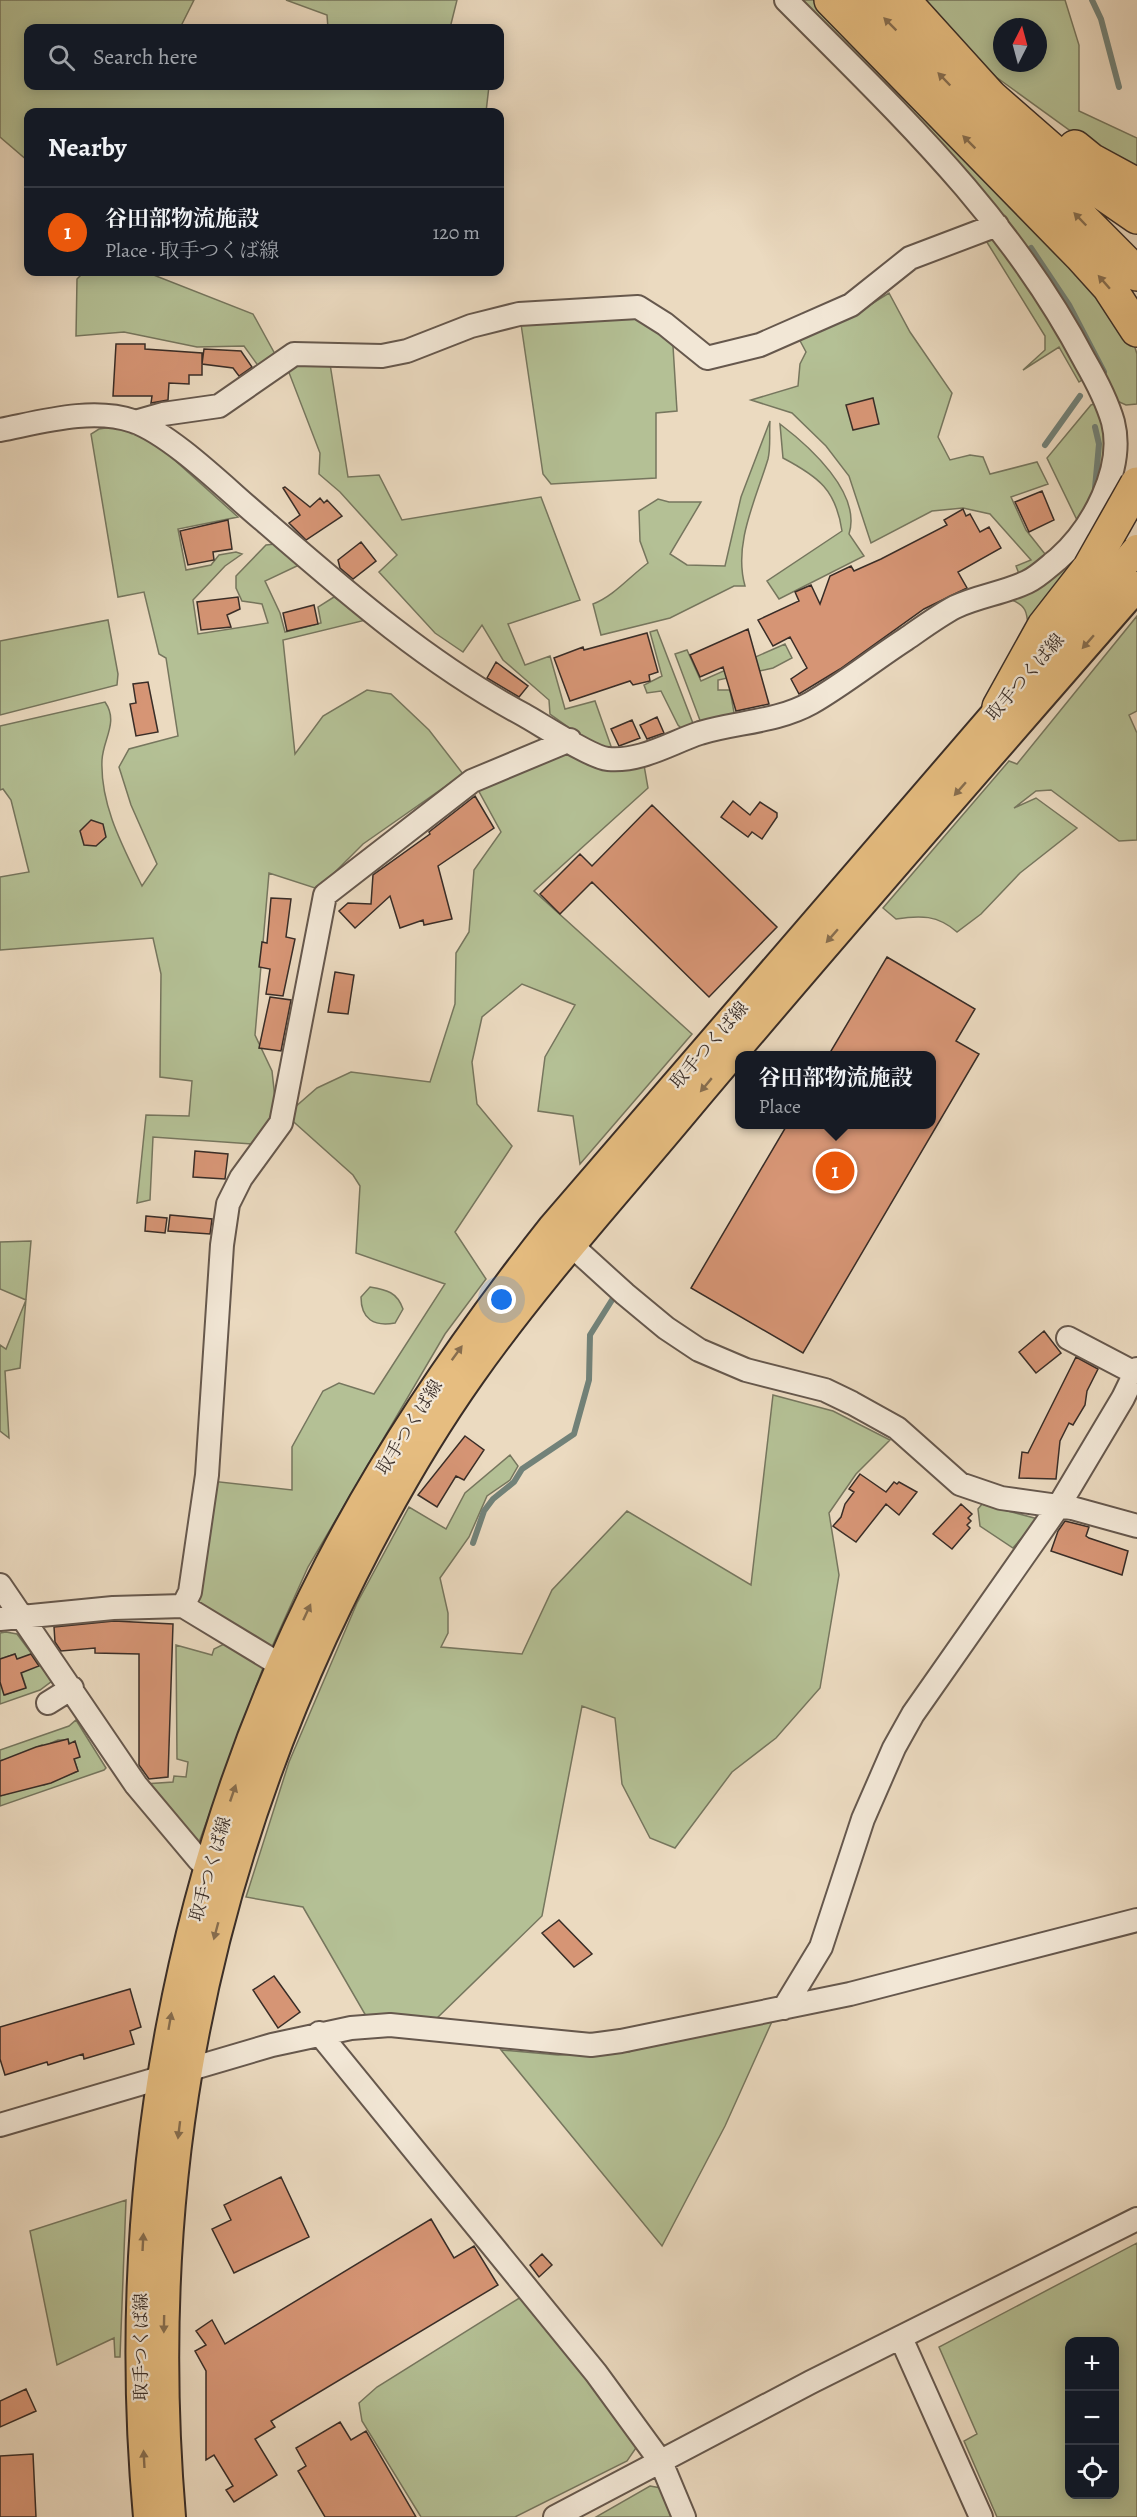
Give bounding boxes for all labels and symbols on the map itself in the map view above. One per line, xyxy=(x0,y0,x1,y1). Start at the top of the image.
one-way arrow xyxy=(883,18,897,32)
north arrow xyxy=(993,18,1047,72)
one-way arrow xyxy=(937,73,951,87)
one-way arrow xyxy=(962,134,976,149)
one-way arrow xyxy=(1073,211,1087,226)
one-way arrow xyxy=(1098,274,1111,290)
street label: 取手つくば線 xyxy=(981,628,1069,726)
one-way arrow xyxy=(1082,634,1095,649)
one-way arrow xyxy=(954,781,967,796)
one-way arrow xyxy=(826,928,839,943)
street label: 取手つくば線 xyxy=(665,996,753,1094)
one-way arrow xyxy=(700,1077,713,1093)
pin: 1 xyxy=(816,1148,854,1194)
your location xyxy=(487,1285,516,1314)
one-way arrow xyxy=(451,1346,463,1362)
street label: 取手つくば線 xyxy=(370,1375,448,1479)
one-way arrow xyxy=(302,1604,311,1621)
one-way arrow xyxy=(228,1784,238,1802)
street label: 取手つくば線 xyxy=(184,1814,236,1924)
one-way arrow xyxy=(211,1922,221,1940)
one-way arrow xyxy=(166,2012,175,2031)
one-way arrow xyxy=(174,2120,184,2139)
one-way arrow xyxy=(139,2232,148,2251)
street label: 取手つくば線 xyxy=(129,2293,153,2401)
one-way arrow xyxy=(159,2314,169,2333)
one-way arrow xyxy=(139,2449,148,2468)

